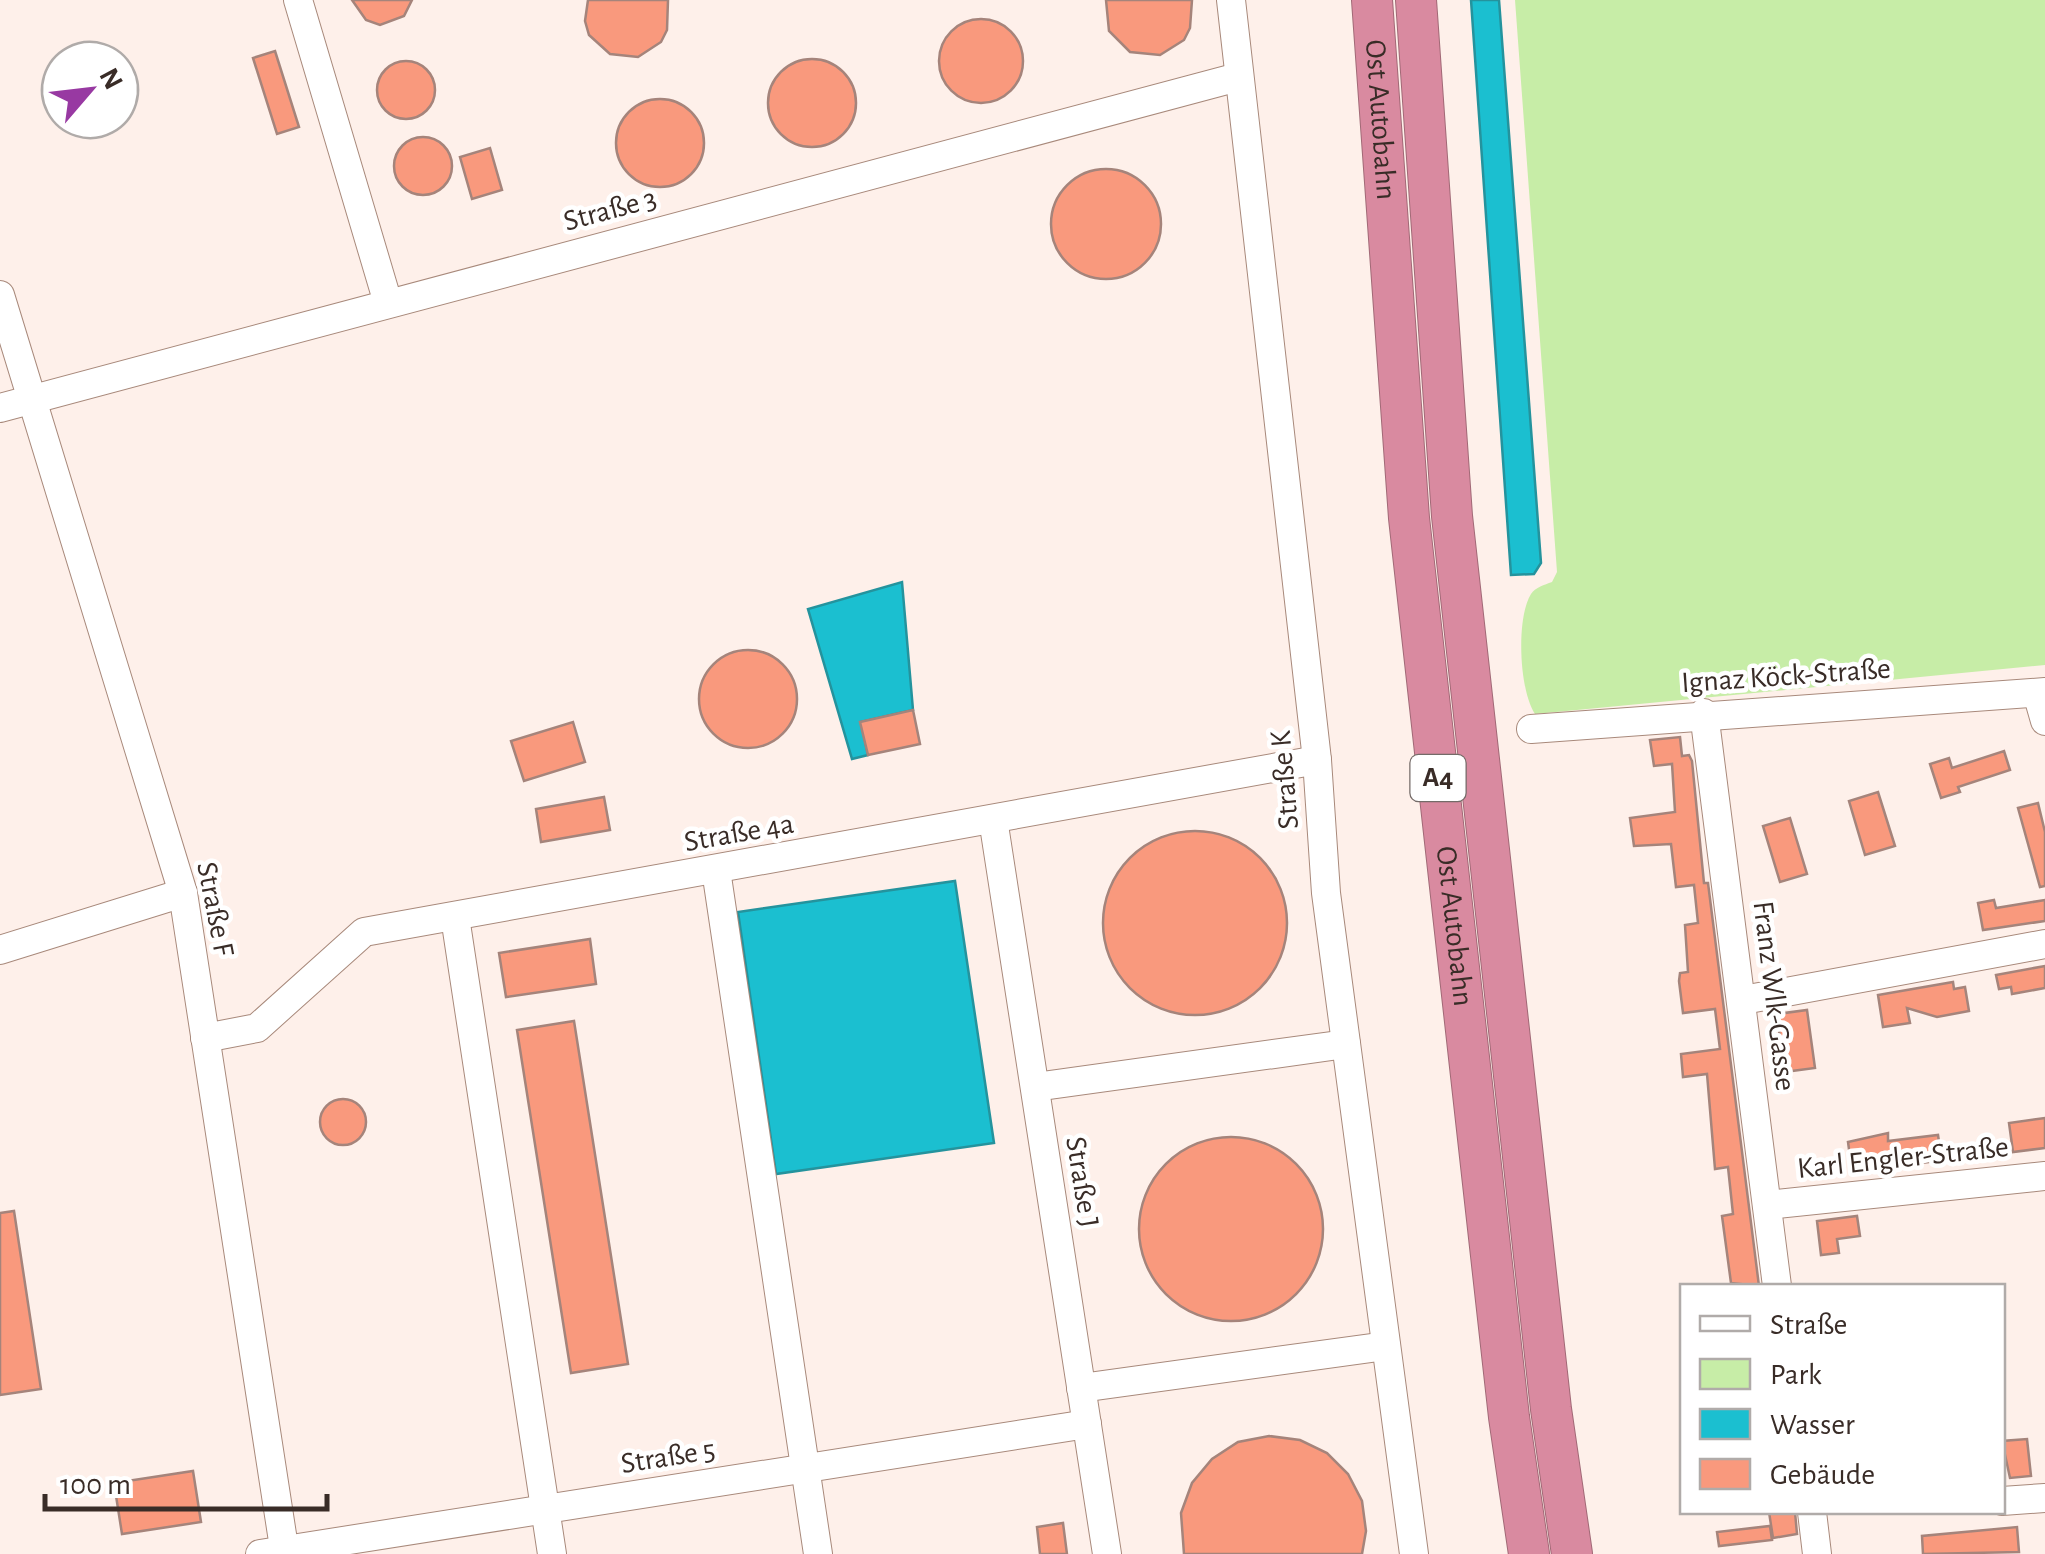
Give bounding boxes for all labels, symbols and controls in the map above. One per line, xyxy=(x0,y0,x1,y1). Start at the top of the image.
street label: Ost Autobahn xyxy=(1360,38,1401,201)
north arrow xyxy=(40,40,140,140)
text: N xyxy=(93,64,127,94)
street label: Straße 3 xyxy=(560,183,660,237)
street label: Ignaz Köck-Straße xyxy=(1680,654,1892,698)
street label: Straße K xyxy=(1266,729,1304,831)
road number: A4 xyxy=(1410,755,1466,801)
street label: Straße 4a xyxy=(682,809,796,857)
street label: Ost Autobahn xyxy=(1431,845,1478,1008)
street label: Straße F xyxy=(191,859,239,960)
street label: Franz Wlk-Gasse xyxy=(1747,899,1801,1093)
street label: Karl Engler-Straße xyxy=(1796,1132,2010,1184)
street label: Straße J xyxy=(1060,1134,1104,1230)
legend xyxy=(1680,1284,2005,1514)
text: Straße xyxy=(1770,1310,1847,1340)
text: Park xyxy=(1770,1360,1822,1390)
text: Wasser xyxy=(1770,1410,1855,1440)
street label: Straße 5 xyxy=(619,1435,717,1479)
scale bar xyxy=(45,1449,328,1511)
text: Gebäude xyxy=(1770,1460,1875,1490)
text: 100 m xyxy=(60,1470,131,1500)

